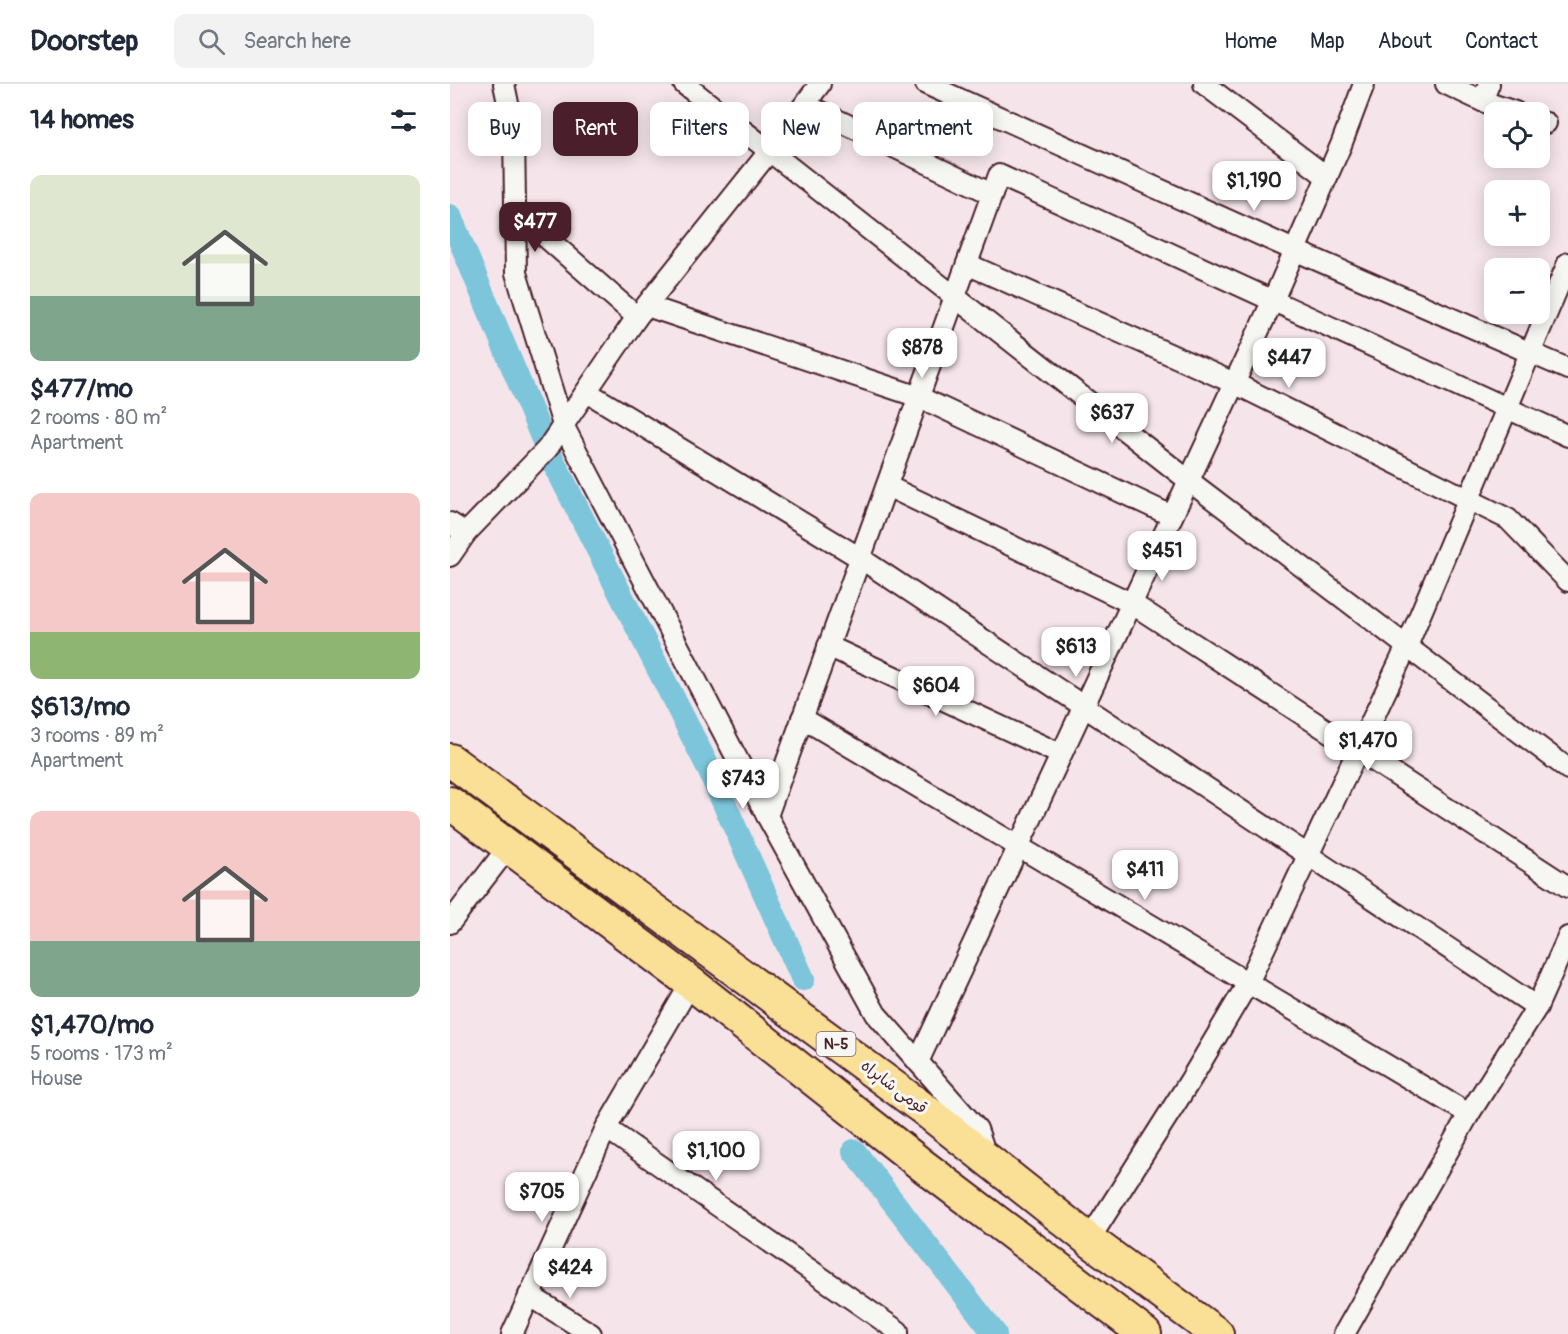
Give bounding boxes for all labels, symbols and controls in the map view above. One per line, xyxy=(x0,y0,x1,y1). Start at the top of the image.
search box xyxy=(174,14,594,68)
text: Doorstep xyxy=(30,24,138,59)
icon: search xyxy=(195,25,228,58)
text: Search here xyxy=(243,27,351,55)
text: Home xyxy=(1224,28,1277,55)
text: Map xyxy=(1310,28,1345,55)
text: About xyxy=(1378,28,1432,55)
text: Contact xyxy=(1465,28,1538,55)
chip: Buy xyxy=(468,102,541,156)
chip: Rent xyxy=(553,102,638,156)
chip: Filters xyxy=(650,102,749,156)
chip: New xyxy=(761,102,841,156)
chip: Apartment xyxy=(853,102,993,156)
map controls xyxy=(1484,102,1550,324)
button: locate xyxy=(1484,102,1550,168)
text: 14 homes xyxy=(30,104,134,136)
icon: filters xyxy=(387,104,420,137)
pin: $1,190 xyxy=(1205,161,1303,212)
text: $1,190 xyxy=(1226,168,1282,193)
button: + xyxy=(1484,180,1550,246)
pin: $477 xyxy=(499,202,571,253)
text: $477 xyxy=(513,209,557,234)
icon: home xyxy=(171,214,279,322)
button: − xyxy=(1484,258,1550,324)
pin: $878 xyxy=(886,328,958,379)
text: $878 xyxy=(901,335,943,360)
pin: $447 xyxy=(1253,338,1325,389)
text: $447 xyxy=(1267,345,1311,370)
text: $477/mo xyxy=(30,373,133,405)
pin: $637 xyxy=(1076,393,1148,444)
text: $637 xyxy=(1090,400,1134,425)
text: 2 rooms · 80 m² xyxy=(30,405,167,430)
text: Apartment xyxy=(30,430,123,455)
pin: $451 xyxy=(1126,531,1198,582)
icon: home xyxy=(171,532,279,640)
text: $451 xyxy=(1141,538,1183,563)
pin: $613 xyxy=(1040,627,1112,678)
text: $613 xyxy=(1055,634,1097,659)
pin: $604 xyxy=(900,666,972,717)
text: $604 xyxy=(912,673,960,698)
text: $613/mo xyxy=(30,691,130,723)
pin: $1,470 xyxy=(1319,721,1417,772)
text: 3 rooms · 89 m² xyxy=(30,723,164,748)
text: $1,470 xyxy=(1338,728,1398,753)
text: Apartment xyxy=(30,748,123,773)
pin: $743 xyxy=(707,759,779,810)
text: $743 xyxy=(721,766,765,791)
icon: home xyxy=(171,850,279,958)
pin: $411 xyxy=(1109,850,1181,901)
text: $411 xyxy=(1126,857,1164,882)
text: $1,470/mo xyxy=(30,1009,154,1041)
road number: N-5 xyxy=(816,1032,856,1056)
text: 5 rooms · 173 m² xyxy=(30,1041,173,1066)
street label: قومی شاہراہ xyxy=(856,1056,931,1120)
text: House xyxy=(30,1066,82,1091)
pin: $1,100 xyxy=(667,1131,765,1182)
text: $1,100 xyxy=(687,1138,745,1163)
pin: $705 xyxy=(506,1172,578,1223)
text: $705 xyxy=(519,1179,565,1204)
pin: $424 xyxy=(534,1248,606,1299)
text: $424 xyxy=(547,1255,593,1280)

